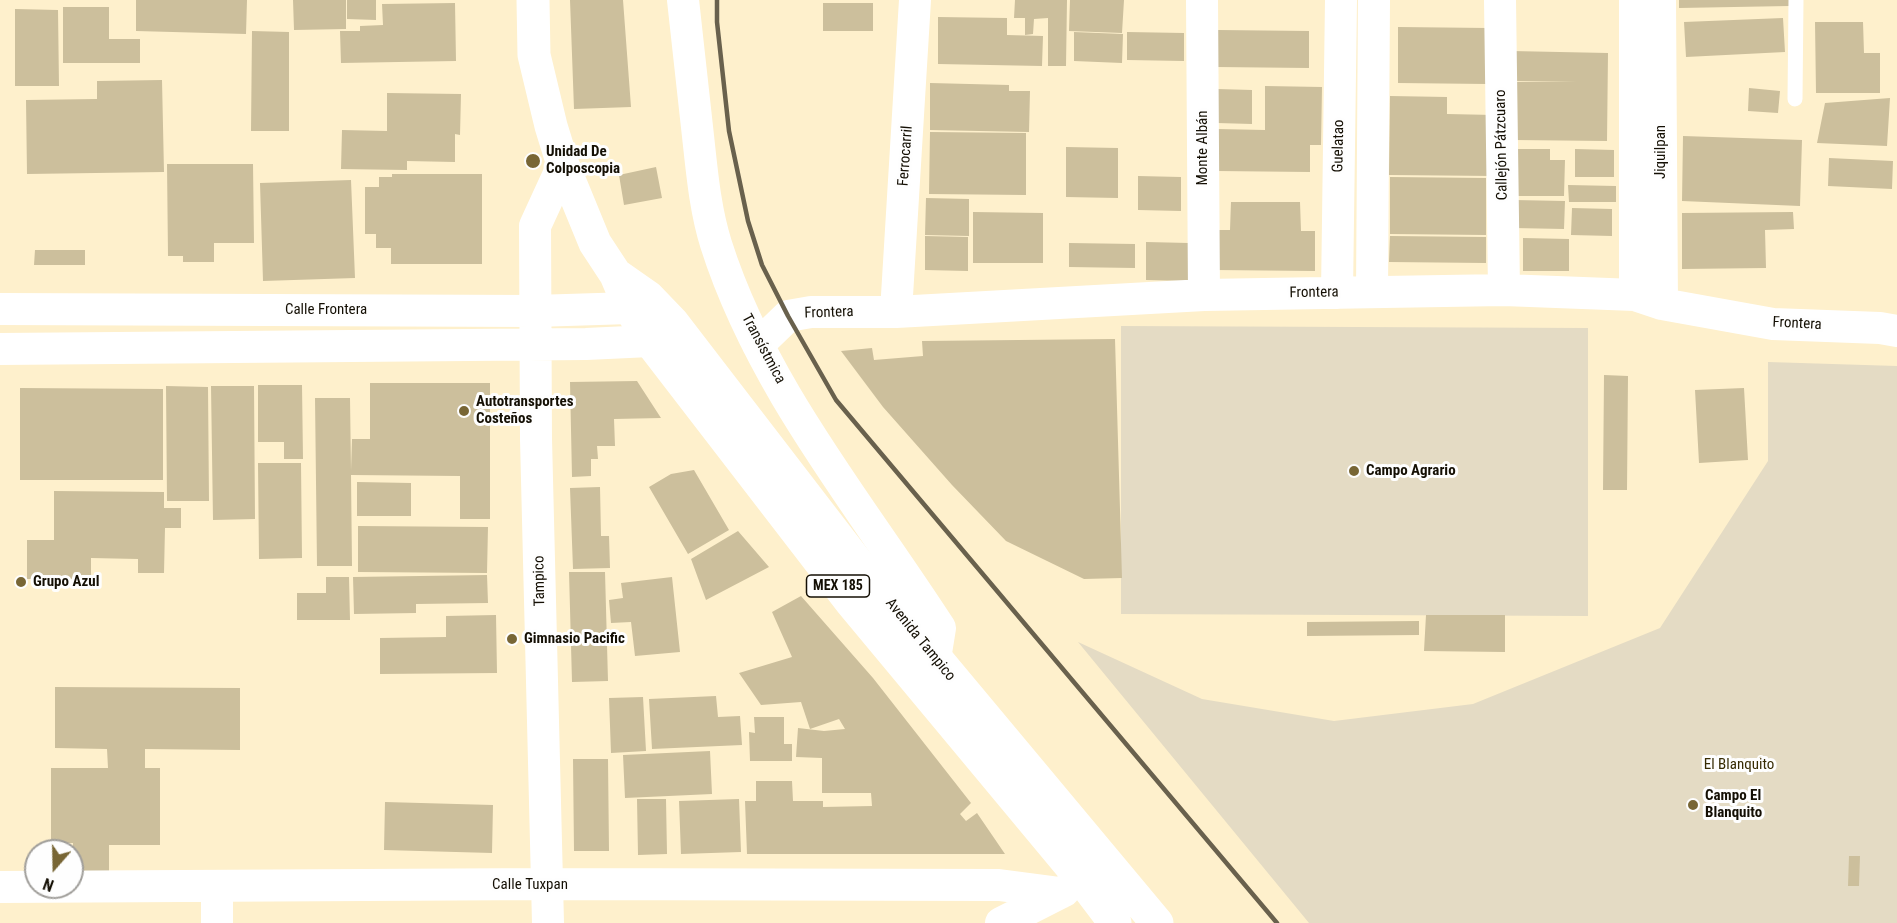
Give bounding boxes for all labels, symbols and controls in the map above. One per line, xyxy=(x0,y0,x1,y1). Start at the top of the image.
street label: Callejón Pátzcuaro xyxy=(1492,89,1512,201)
street label: Monte Albán xyxy=(1194,111,1212,185)
street label: Guelatao xyxy=(1330,119,1348,173)
street label: Ferrocarril xyxy=(895,125,917,187)
street label: Jiquilpan xyxy=(1652,125,1670,179)
place label: Unidad De Colposcopia xyxy=(546,143,620,178)
marker: Unidad De Colposcopia xyxy=(524,152,542,170)
street label: Frontera xyxy=(1289,284,1339,302)
street label: Calle Frontera xyxy=(285,301,367,319)
street label: Frontera xyxy=(804,303,854,323)
street label: Transístmica xyxy=(737,311,789,387)
street label: Frontera xyxy=(1772,314,1822,334)
place label: Autotransportes Costeños xyxy=(476,393,574,428)
marker: Autotransportes Costeños xyxy=(457,404,471,418)
place label: Campo Agrario xyxy=(1366,462,1456,480)
marker: Campo Agrario xyxy=(1347,464,1361,478)
street label: Tampico xyxy=(531,555,549,607)
place label: Grupo Azul xyxy=(33,573,99,591)
marker: Grupo Azul xyxy=(14,575,28,589)
road number: MEX 185 xyxy=(806,575,870,597)
street label: Avenida Tampico xyxy=(881,595,959,685)
place label: Gimnasio Pacific xyxy=(524,630,625,648)
marker: Gimnasio Pacific xyxy=(505,632,519,646)
park label: El Blanquito xyxy=(1704,756,1774,774)
place label: Campo El Blanquito xyxy=(1705,787,1762,822)
marker: Campo El Blanquito xyxy=(1686,798,1700,812)
north arrow xyxy=(24,839,84,899)
text: N xyxy=(41,874,56,895)
street label: Calle Tuxpan xyxy=(492,876,568,894)

